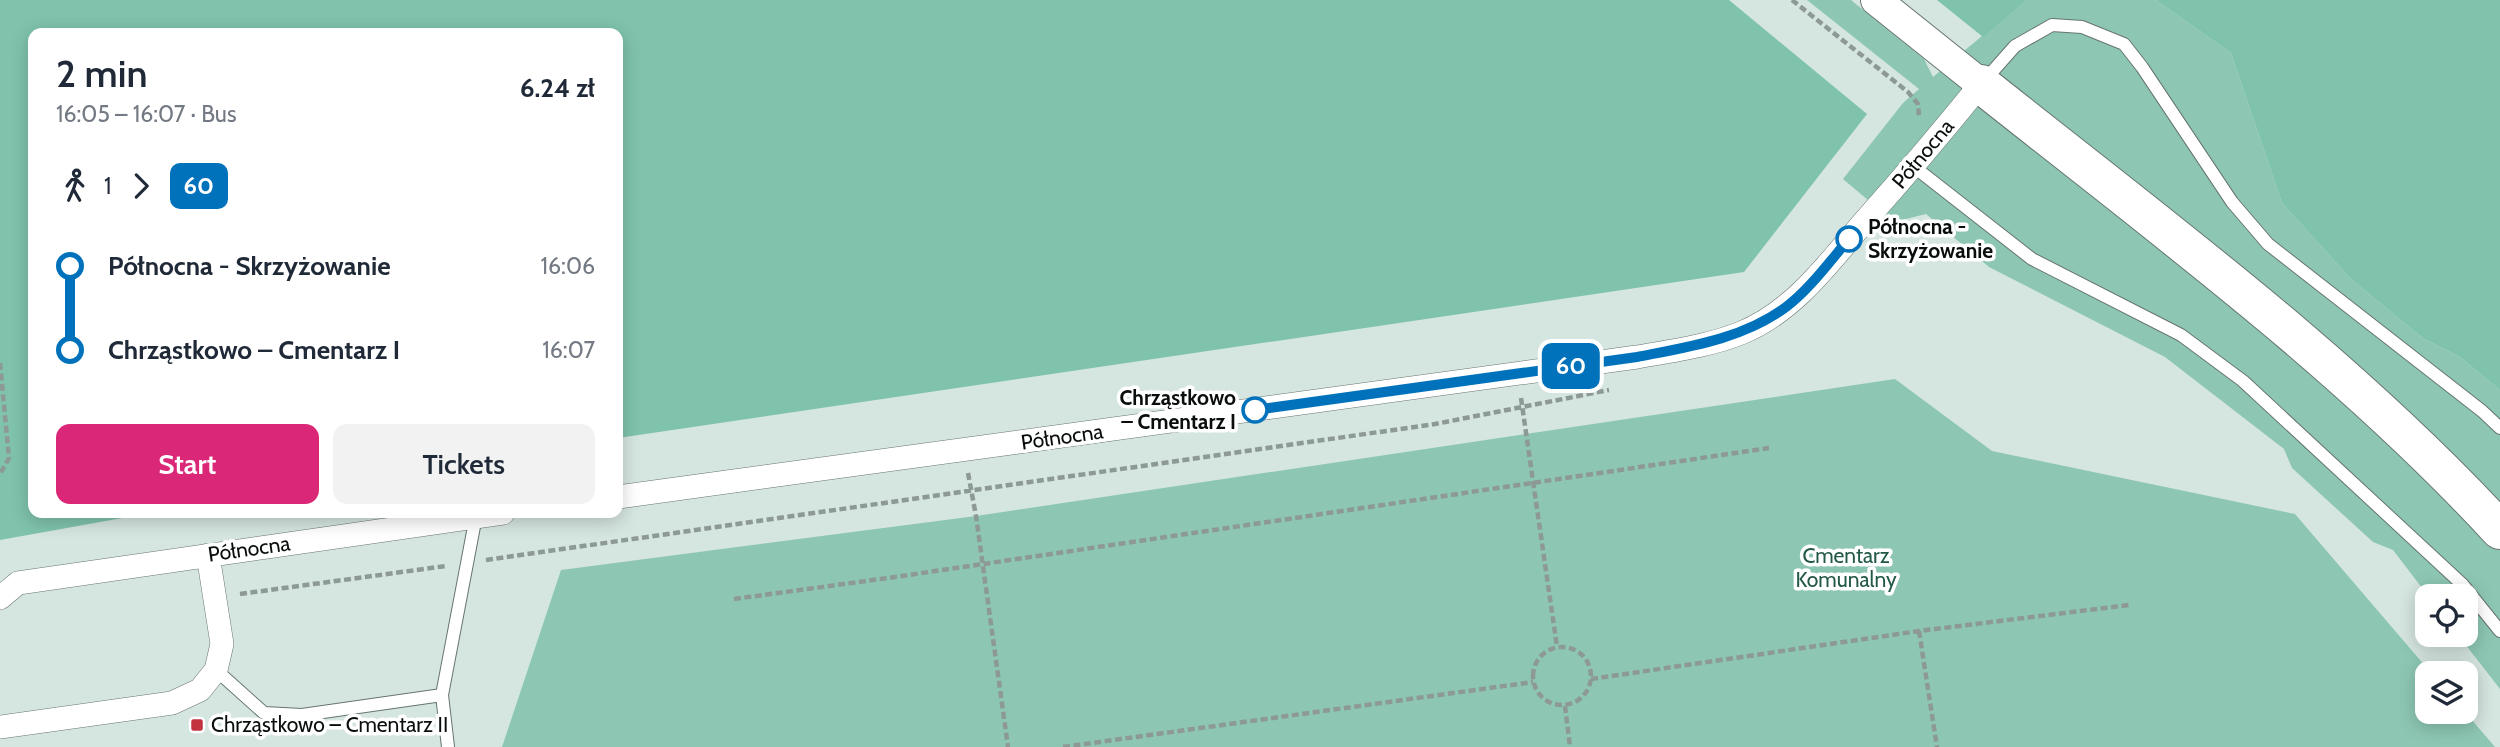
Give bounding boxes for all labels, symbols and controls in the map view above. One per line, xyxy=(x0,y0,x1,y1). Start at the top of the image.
text: 2 min xyxy=(56,50,148,97)
text: 6.24 zł xyxy=(520,72,595,104)
text: 16:05 – 16:07 · Bus xyxy=(56,100,236,128)
street label: Północna xyxy=(1886,114,1959,193)
icon: walk xyxy=(56,167,94,205)
icon: forward xyxy=(122,167,160,205)
text: 60 xyxy=(184,171,214,200)
text: 1 xyxy=(104,172,112,200)
place label: Północna - Skrzyżowanie xyxy=(1868,214,1993,263)
marker: Północna - Skrzyżowanie xyxy=(1836,226,1862,252)
text: Północna - Skrzyżowanie xyxy=(108,250,391,282)
text: 16:06 xyxy=(541,252,595,280)
text: Chrząstkowo – Cmentarz I xyxy=(108,334,400,366)
text: 16:07 xyxy=(542,336,595,364)
line badge: 60 xyxy=(1540,343,1602,389)
text: 60 xyxy=(1556,351,1586,380)
place label: Chrząstkowo – Cmentarz I xyxy=(1120,385,1236,434)
marker: Chrząstkowo – Cmentarz I xyxy=(1242,397,1268,423)
street label: Północna xyxy=(1019,418,1105,455)
button: Start xyxy=(56,424,319,504)
button: Tickets xyxy=(333,424,595,504)
street label: Północna xyxy=(206,530,292,567)
park label: Cmentarz Komunalny xyxy=(1796,543,1897,592)
map controls xyxy=(2415,584,2478,724)
button: locate xyxy=(2415,584,2478,647)
button: layers xyxy=(2415,661,2478,724)
place label: Chrząstkowo – Cmentarz II xyxy=(211,712,448,737)
marker: Chrząstkowo – Cmentarz II xyxy=(189,717,205,733)

